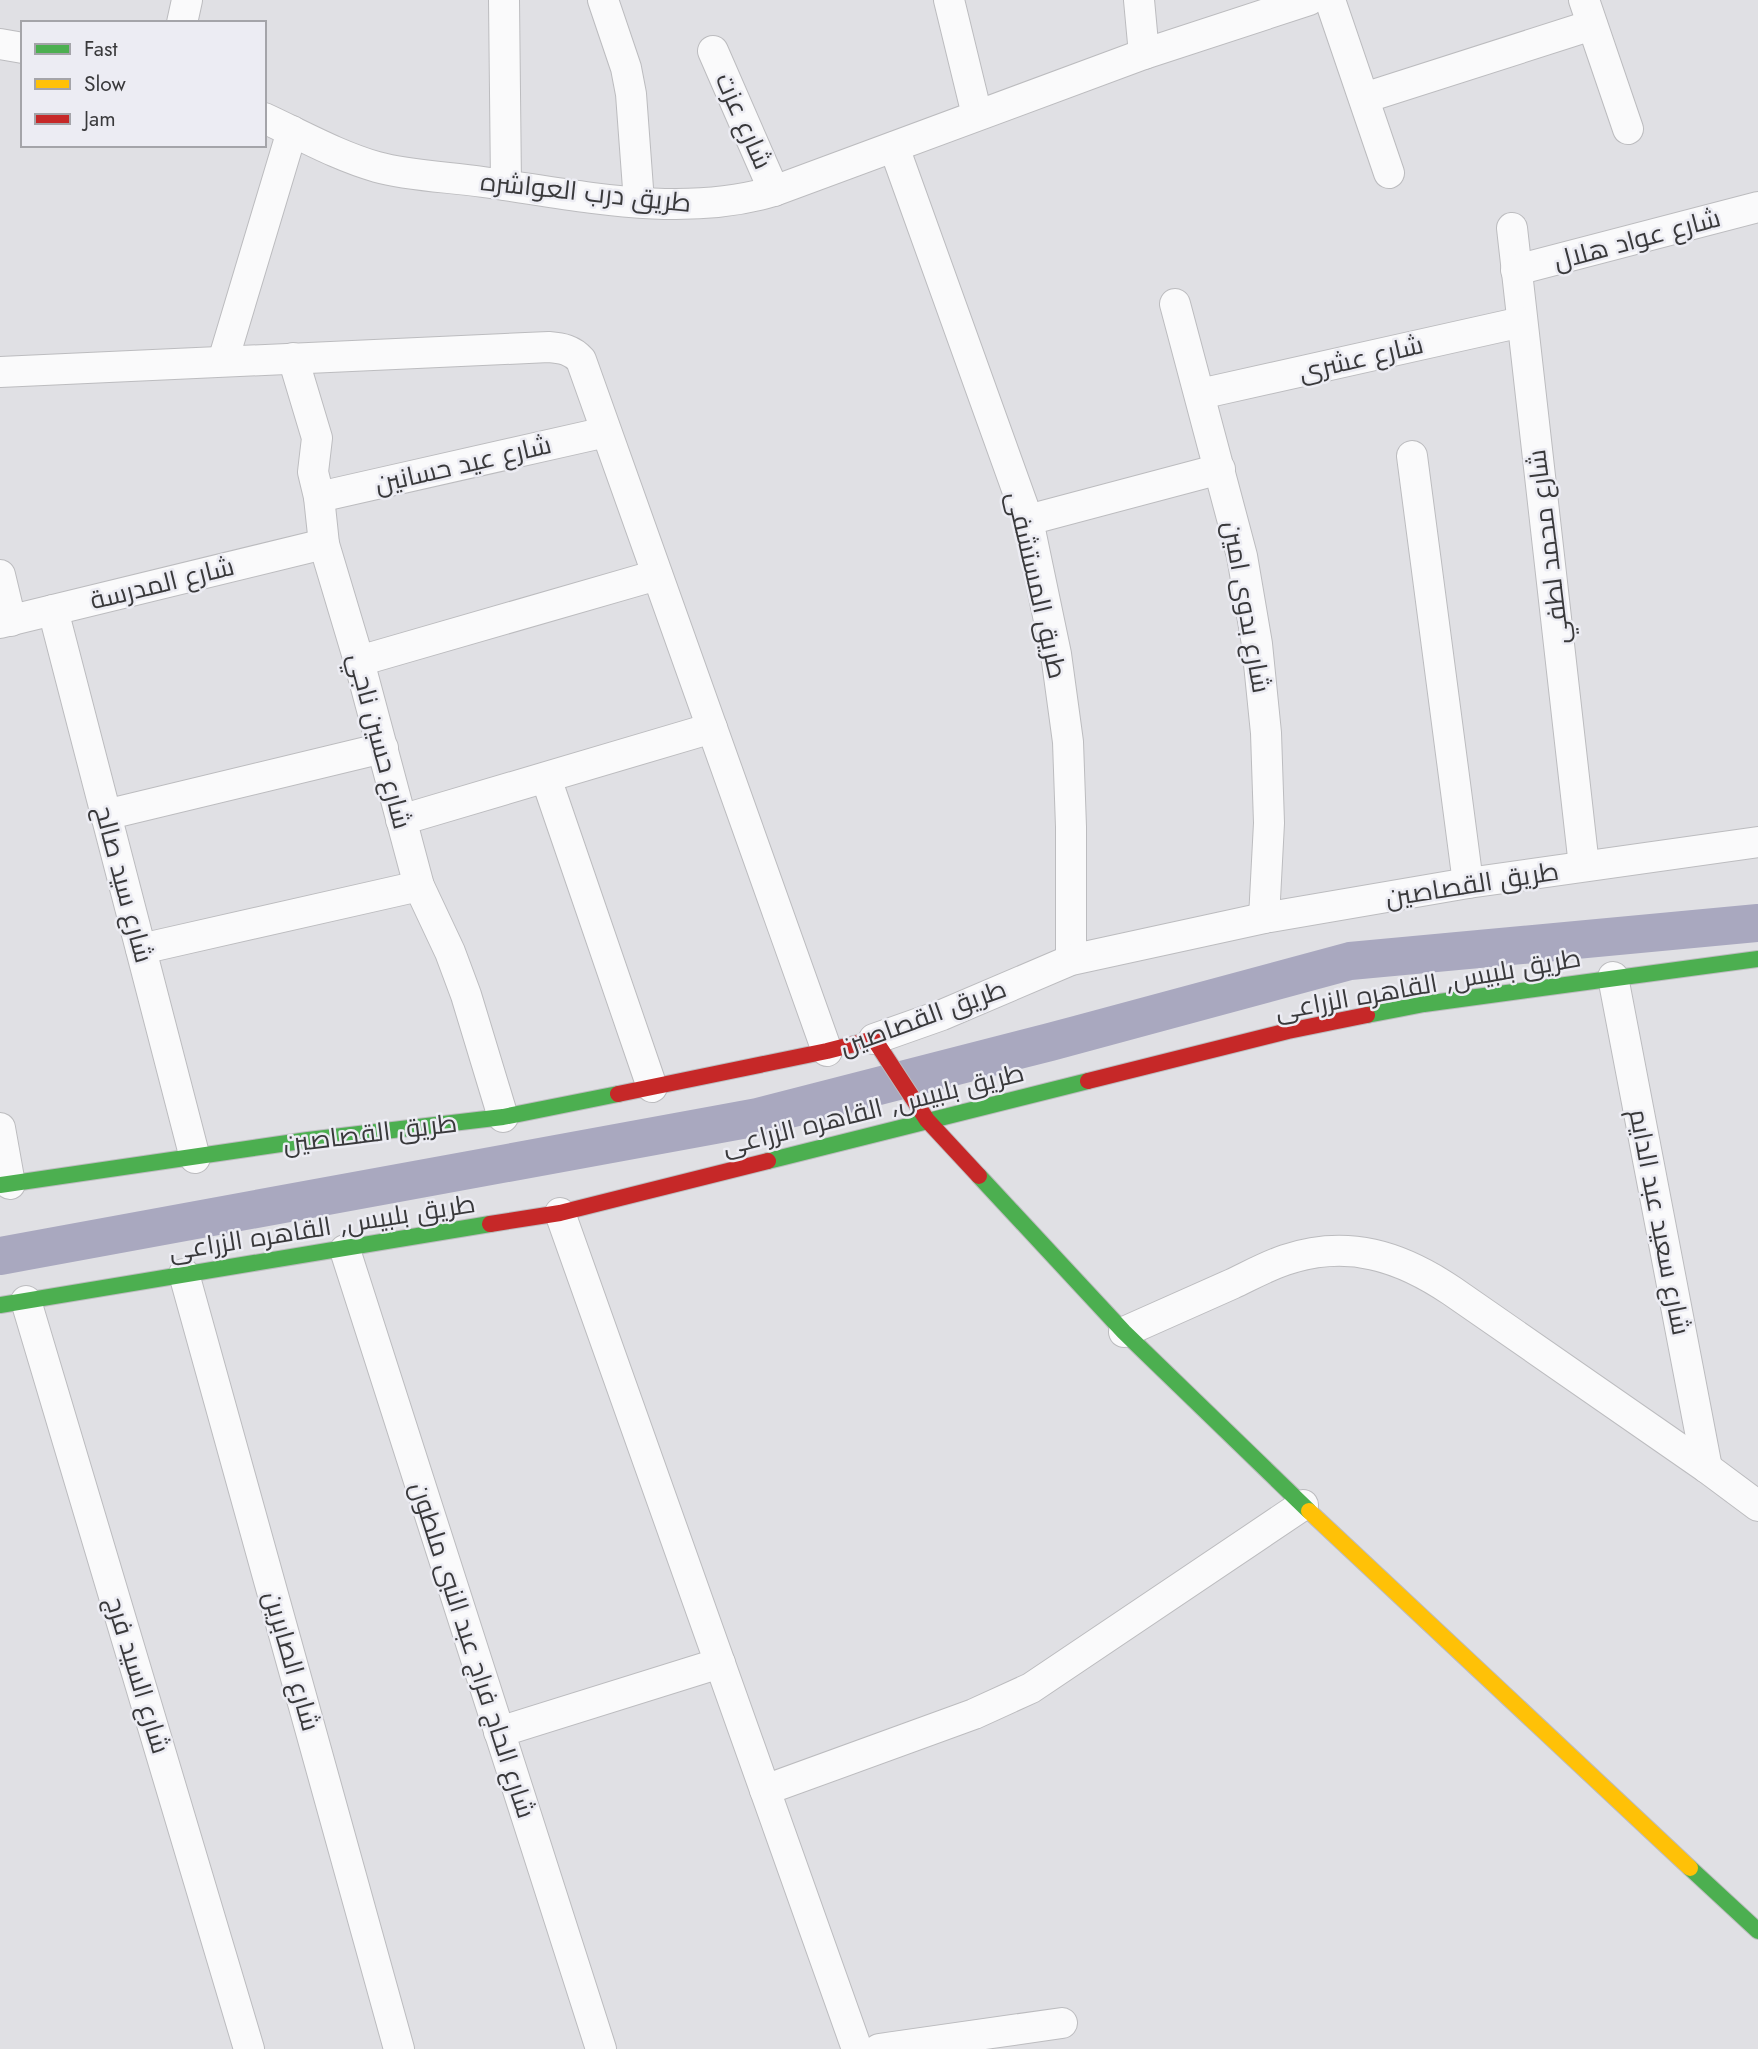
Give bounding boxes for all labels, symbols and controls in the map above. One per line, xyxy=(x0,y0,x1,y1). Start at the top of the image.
legend xyxy=(21,21,266,147)
text: Fast xyxy=(84,34,117,64)
street label: شارع عزت xyxy=(706,67,782,175)
text: Slow xyxy=(84,69,126,99)
text: Jam xyxy=(81,104,116,134)
street label: طريق درب العواشره xyxy=(479,162,693,222)
street label: شارع عواد هلال xyxy=(1549,198,1725,280)
street label: شارع عشرى xyxy=(1295,325,1427,391)
street label: شارع عيد حسانين xyxy=(371,425,555,503)
street label: شارع محمد لطفي xyxy=(1517,447,1581,647)
street label: طريق المستشفى xyxy=(997,488,1077,682)
street label: شارع بدوى امين xyxy=(1213,518,1281,696)
street label: شارع المدرسة xyxy=(86,547,238,619)
street label: شارع حسين ناجي xyxy=(336,649,422,834)
street label: شارع سيد صالح xyxy=(85,801,163,967)
street label: طريق القصاصين xyxy=(1383,852,1561,916)
street label: طريق بلبيس, القاهره الزراعى xyxy=(1272,938,1584,1030)
street label: طريق القصاصين xyxy=(834,969,1012,1065)
street label: طريق بلبيس, القاهره الزراعى xyxy=(718,1053,1028,1165)
street label: طريق القصاصين xyxy=(281,1103,459,1163)
street label: شارع سعيد عبد الدايم xyxy=(1619,1106,1701,1338)
street label: طريق بلبيس, القاهره الزراعى xyxy=(166,1184,478,1270)
street label: شارع الحاج فراج عبد النبى ملطون xyxy=(401,1477,545,1823)
street label: شارع الصابرين xyxy=(254,1587,330,1735)
street label: شارع السيد فرج xyxy=(96,1592,180,1758)

